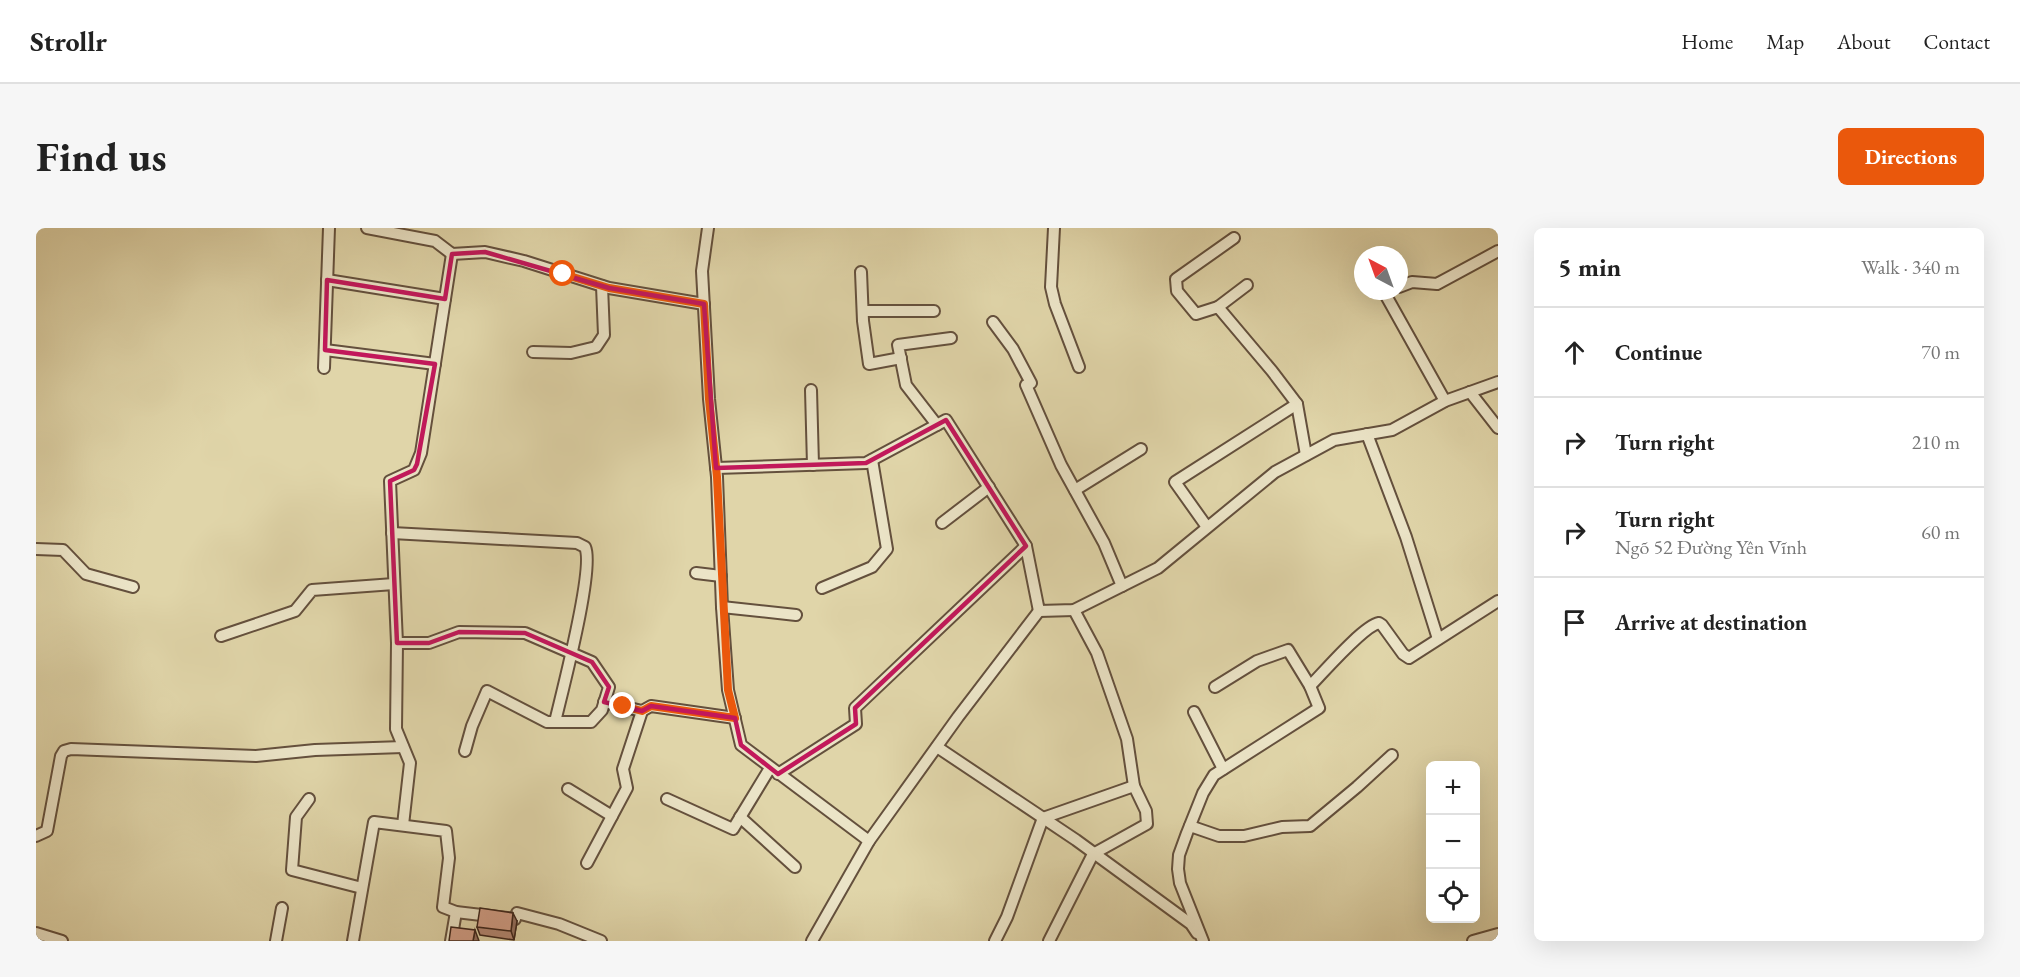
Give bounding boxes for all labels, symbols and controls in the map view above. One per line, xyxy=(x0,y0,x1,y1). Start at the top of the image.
text: Strollr xyxy=(30,23,107,59)
text: Home xyxy=(1681,28,1733,55)
text: Map xyxy=(1766,28,1804,55)
text: About xyxy=(1837,28,1890,55)
text: Contact xyxy=(1923,28,1990,55)
button: Directions xyxy=(1838,128,1984,185)
text: Find us xyxy=(36,129,167,184)
north arrow xyxy=(1354,246,1408,300)
text: 5 min xyxy=(1558,250,1621,284)
text: Walk · 340 m xyxy=(1861,254,1960,280)
route start xyxy=(549,260,575,286)
icon: ahead xyxy=(1558,336,1591,369)
text: Continue xyxy=(1615,338,1702,367)
text: 70 m xyxy=(1921,339,1960,365)
icon: right xyxy=(1558,426,1591,459)
text: Turn right xyxy=(1615,428,1714,457)
text: 210 m xyxy=(1912,429,1960,455)
text: Turn right xyxy=(1615,505,1714,534)
icon: right xyxy=(1558,516,1591,549)
text: 60 m xyxy=(1921,519,1960,545)
text: Ngõ 52 Đường Yên Vĩnh xyxy=(1615,534,1807,560)
icon: arrive xyxy=(1558,606,1591,639)
text: Arrive at destination xyxy=(1615,608,1807,637)
route end xyxy=(609,692,635,718)
map controls xyxy=(1426,761,1480,923)
button: + xyxy=(1426,761,1480,815)
button: − xyxy=(1426,815,1480,869)
button: locate xyxy=(1426,869,1480,923)

